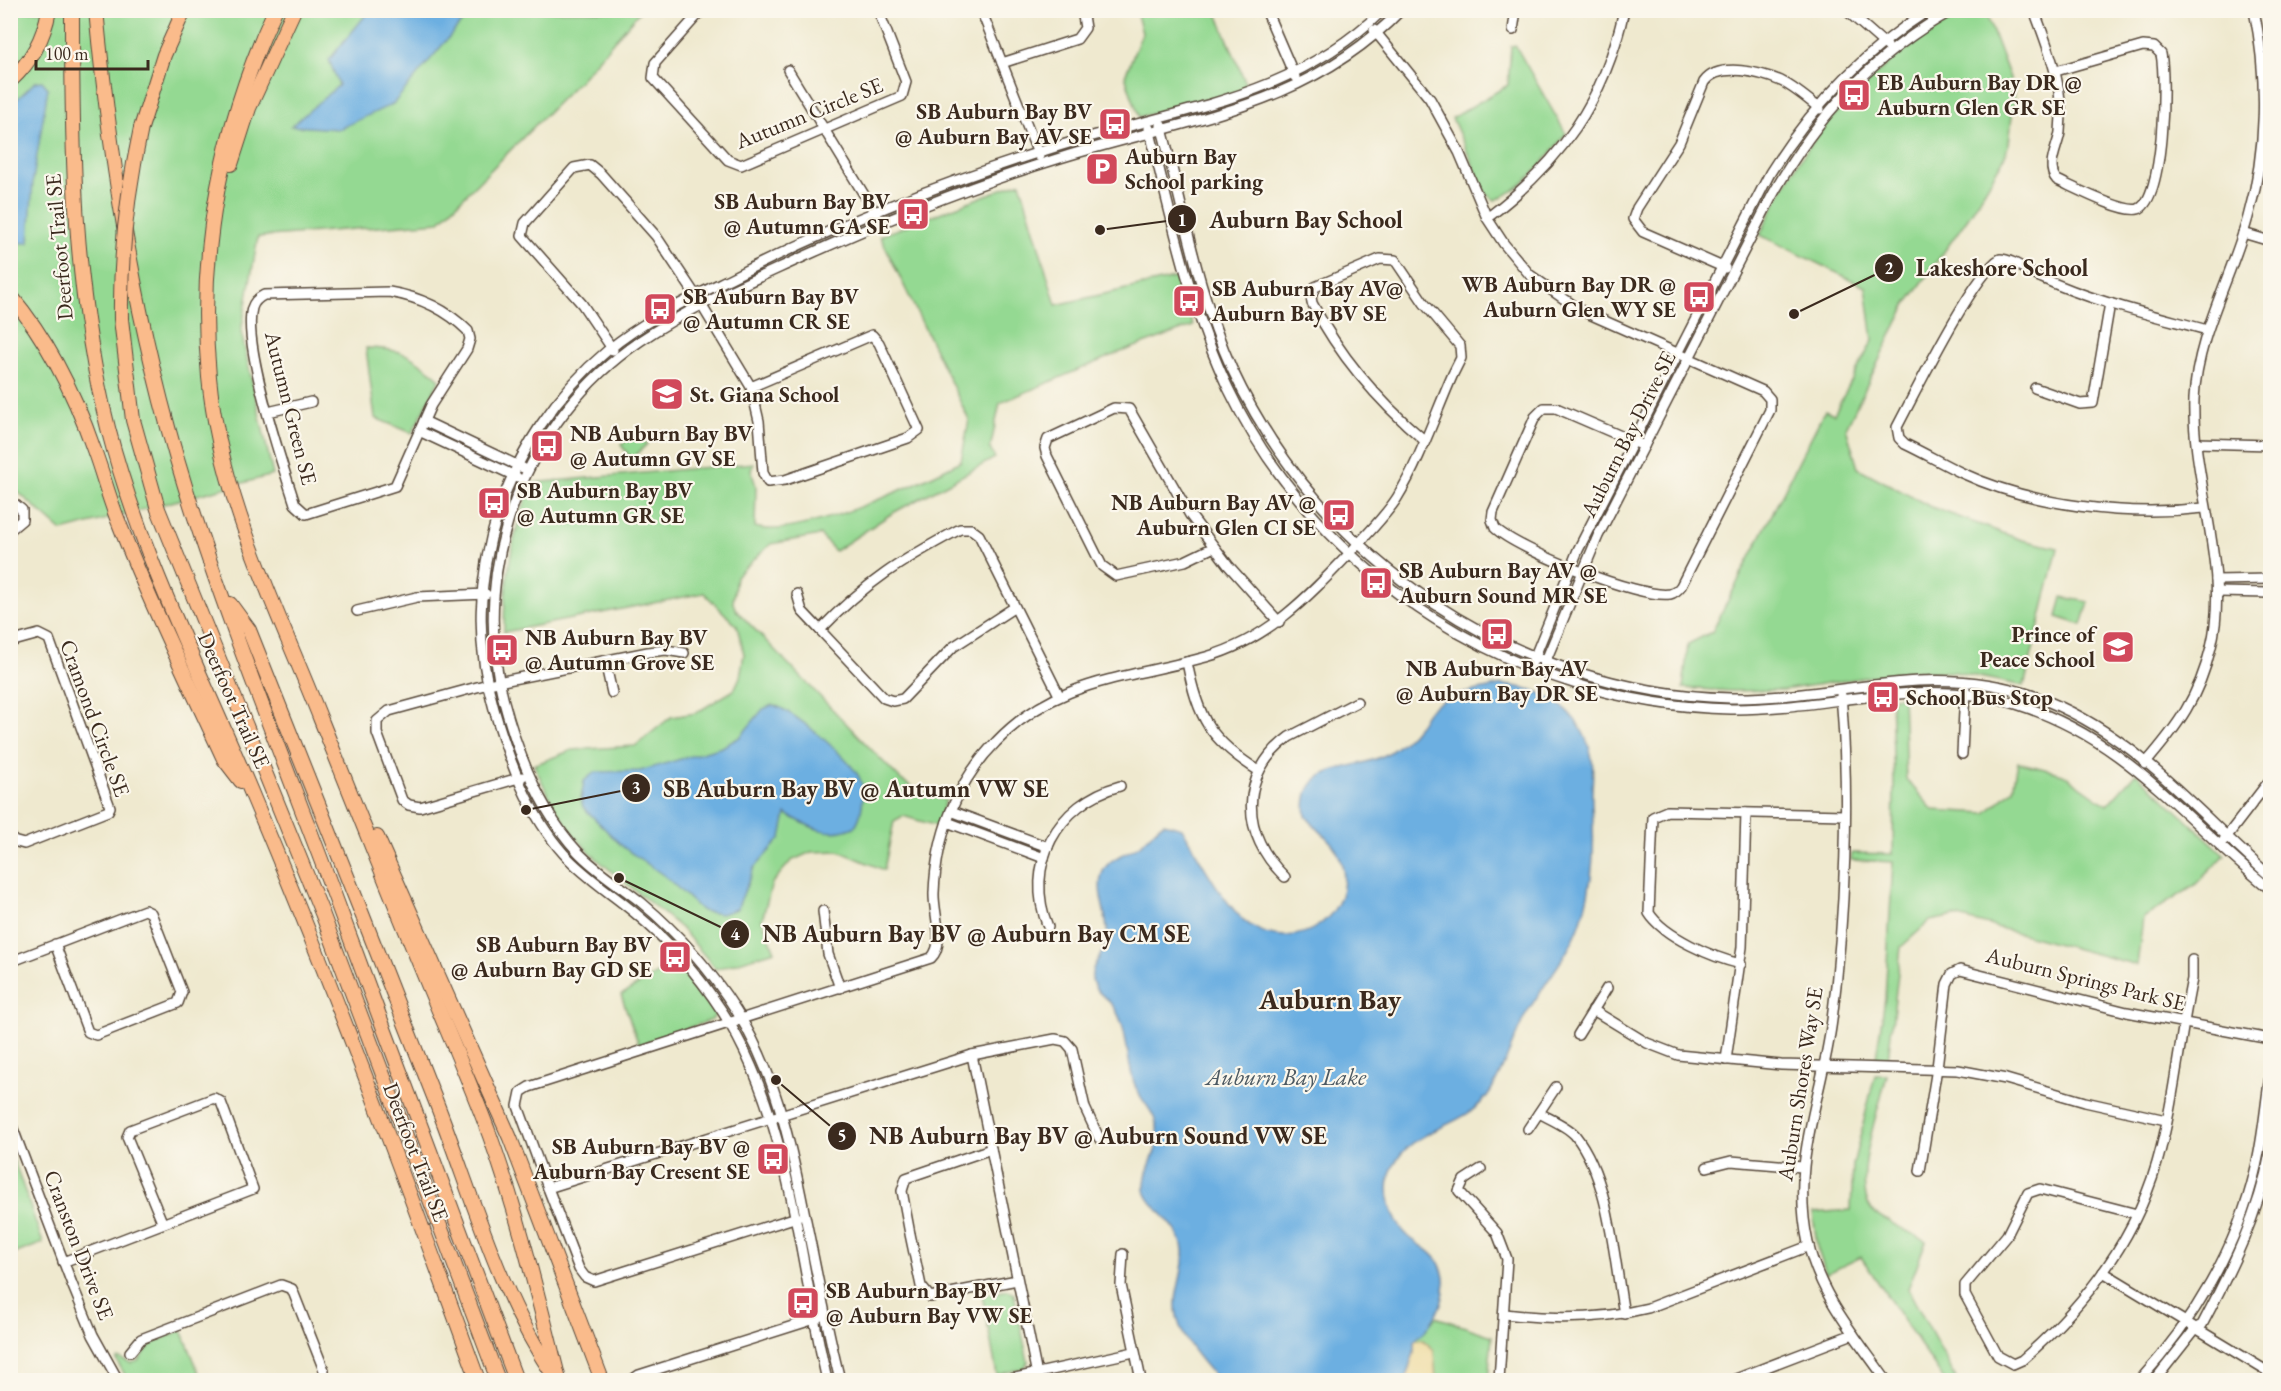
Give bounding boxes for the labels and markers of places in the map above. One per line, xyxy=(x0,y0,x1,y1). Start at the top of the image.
place label: EB Auburn Bay DR @ Auburn Glen GR SE xyxy=(1876,68,2082,122)
bus stop icon: EB Auburn Bay DR @ Auburn Glen GR SE xyxy=(1836,77,1872,113)
place label: SB Auburn Bay BV @ Auburn Bay AV SE xyxy=(895,97,1092,151)
bus stop icon: SB Auburn Bay BV @ Auburn Bay AV SE xyxy=(1097,106,1133,142)
place label: Auburn Bay School parking xyxy=(1124,142,1264,196)
parking icon: Auburn Bay School parking xyxy=(1084,151,1120,187)
place label: SB Auburn Bay BV @ Autumn GA SE xyxy=(714,187,890,241)
bus stop icon: SB Auburn Bay BV @ Autumn GA SE xyxy=(895,196,931,232)
callout: Auburn Bay School xyxy=(1167,198,1415,240)
callout: Lakeshore School xyxy=(1874,247,2100,289)
place label: WB Auburn Bay DR @ Auburn Glen WY SE xyxy=(1461,270,1676,324)
place label: SB Auburn Bay AV@ Auburn Bay BV SE xyxy=(1211,274,1403,328)
bus stop icon: WB Auburn Bay DR @ Auburn Glen WY SE xyxy=(1681,279,1717,315)
place label: SB Auburn Bay BV @ Autumn CR SE xyxy=(683,282,859,336)
bus stop icon: SB Auburn Bay AV@ Auburn Bay BV SE xyxy=(1171,283,1207,319)
bus stop icon: SB Auburn Bay BV @ Autumn CR SE xyxy=(642,291,678,327)
school or university icon: St. Giana School xyxy=(649,376,685,412)
place label: St. Giana School xyxy=(690,380,839,409)
place label: NB Auburn Bay BV @ Autumn GV SE xyxy=(570,419,753,473)
bus stop icon: NB Auburn Bay BV @ Autumn GV SE xyxy=(529,428,565,464)
place label: SB Auburn Bay BV @ Autumn GR SE xyxy=(517,476,693,530)
bus stop icon: SB Auburn Bay BV @ Autumn GR SE xyxy=(476,485,512,521)
place label: NB Auburn Bay AV @ Auburn Glen CI SE xyxy=(1111,488,1316,542)
bus stop icon: NB Auburn Bay AV @ Auburn Glen CI SE xyxy=(1321,497,1357,533)
place label: SB Auburn Bay AV @ Auburn Sound MR SE xyxy=(1398,556,1608,610)
bus stop icon: SB Auburn Bay AV @ Auburn Sound MR SE xyxy=(1358,565,1394,601)
bus stop icon: NB Auburn Bay AV @ Auburn Bay DR SE xyxy=(1479,616,1515,652)
place label: Prince of Peace School xyxy=(1980,620,2098,674)
place label: NB Auburn Bay BV @ Autumn Grove SE xyxy=(525,623,715,677)
school or university icon: Prince of Peace School xyxy=(2100,629,2136,665)
bus stop icon: NB Auburn Bay BV @ Autumn Grove SE xyxy=(484,632,520,668)
place label: NB Auburn Bay AV @ Auburn Bay DR SE xyxy=(1396,654,1598,708)
bus stop icon: School Bus Stop xyxy=(1865,679,1901,715)
place label: School Bus Stop xyxy=(1906,683,2053,712)
callout: SB Auburn Bay BV @ Autumn VW SE xyxy=(621,767,1061,809)
callout: NB Auburn Bay BV @ Auburn Bay CM SE xyxy=(720,913,1202,955)
place label: SB Auburn Bay BV @ Auburn Bay GD SE xyxy=(451,930,652,984)
bus stop icon: SB Auburn Bay BV @ Auburn Bay GD SE xyxy=(657,939,693,975)
callout: NB Auburn Bay BV @ Auburn Sound VW SE xyxy=(827,1115,1339,1157)
place label: SB Auburn Bay BV @ Auburn Bay Cresent SE xyxy=(532,1132,750,1186)
bus stop icon: SB Auburn Bay BV @ Auburn Bay Cresent SE xyxy=(755,1141,791,1177)
place label: SB Auburn Bay BV @ Auburn Bay VW SE xyxy=(826,1276,1033,1330)
bus stop icon: SB Auburn Bay BV @ Auburn Bay VW SE xyxy=(785,1285,821,1321)

